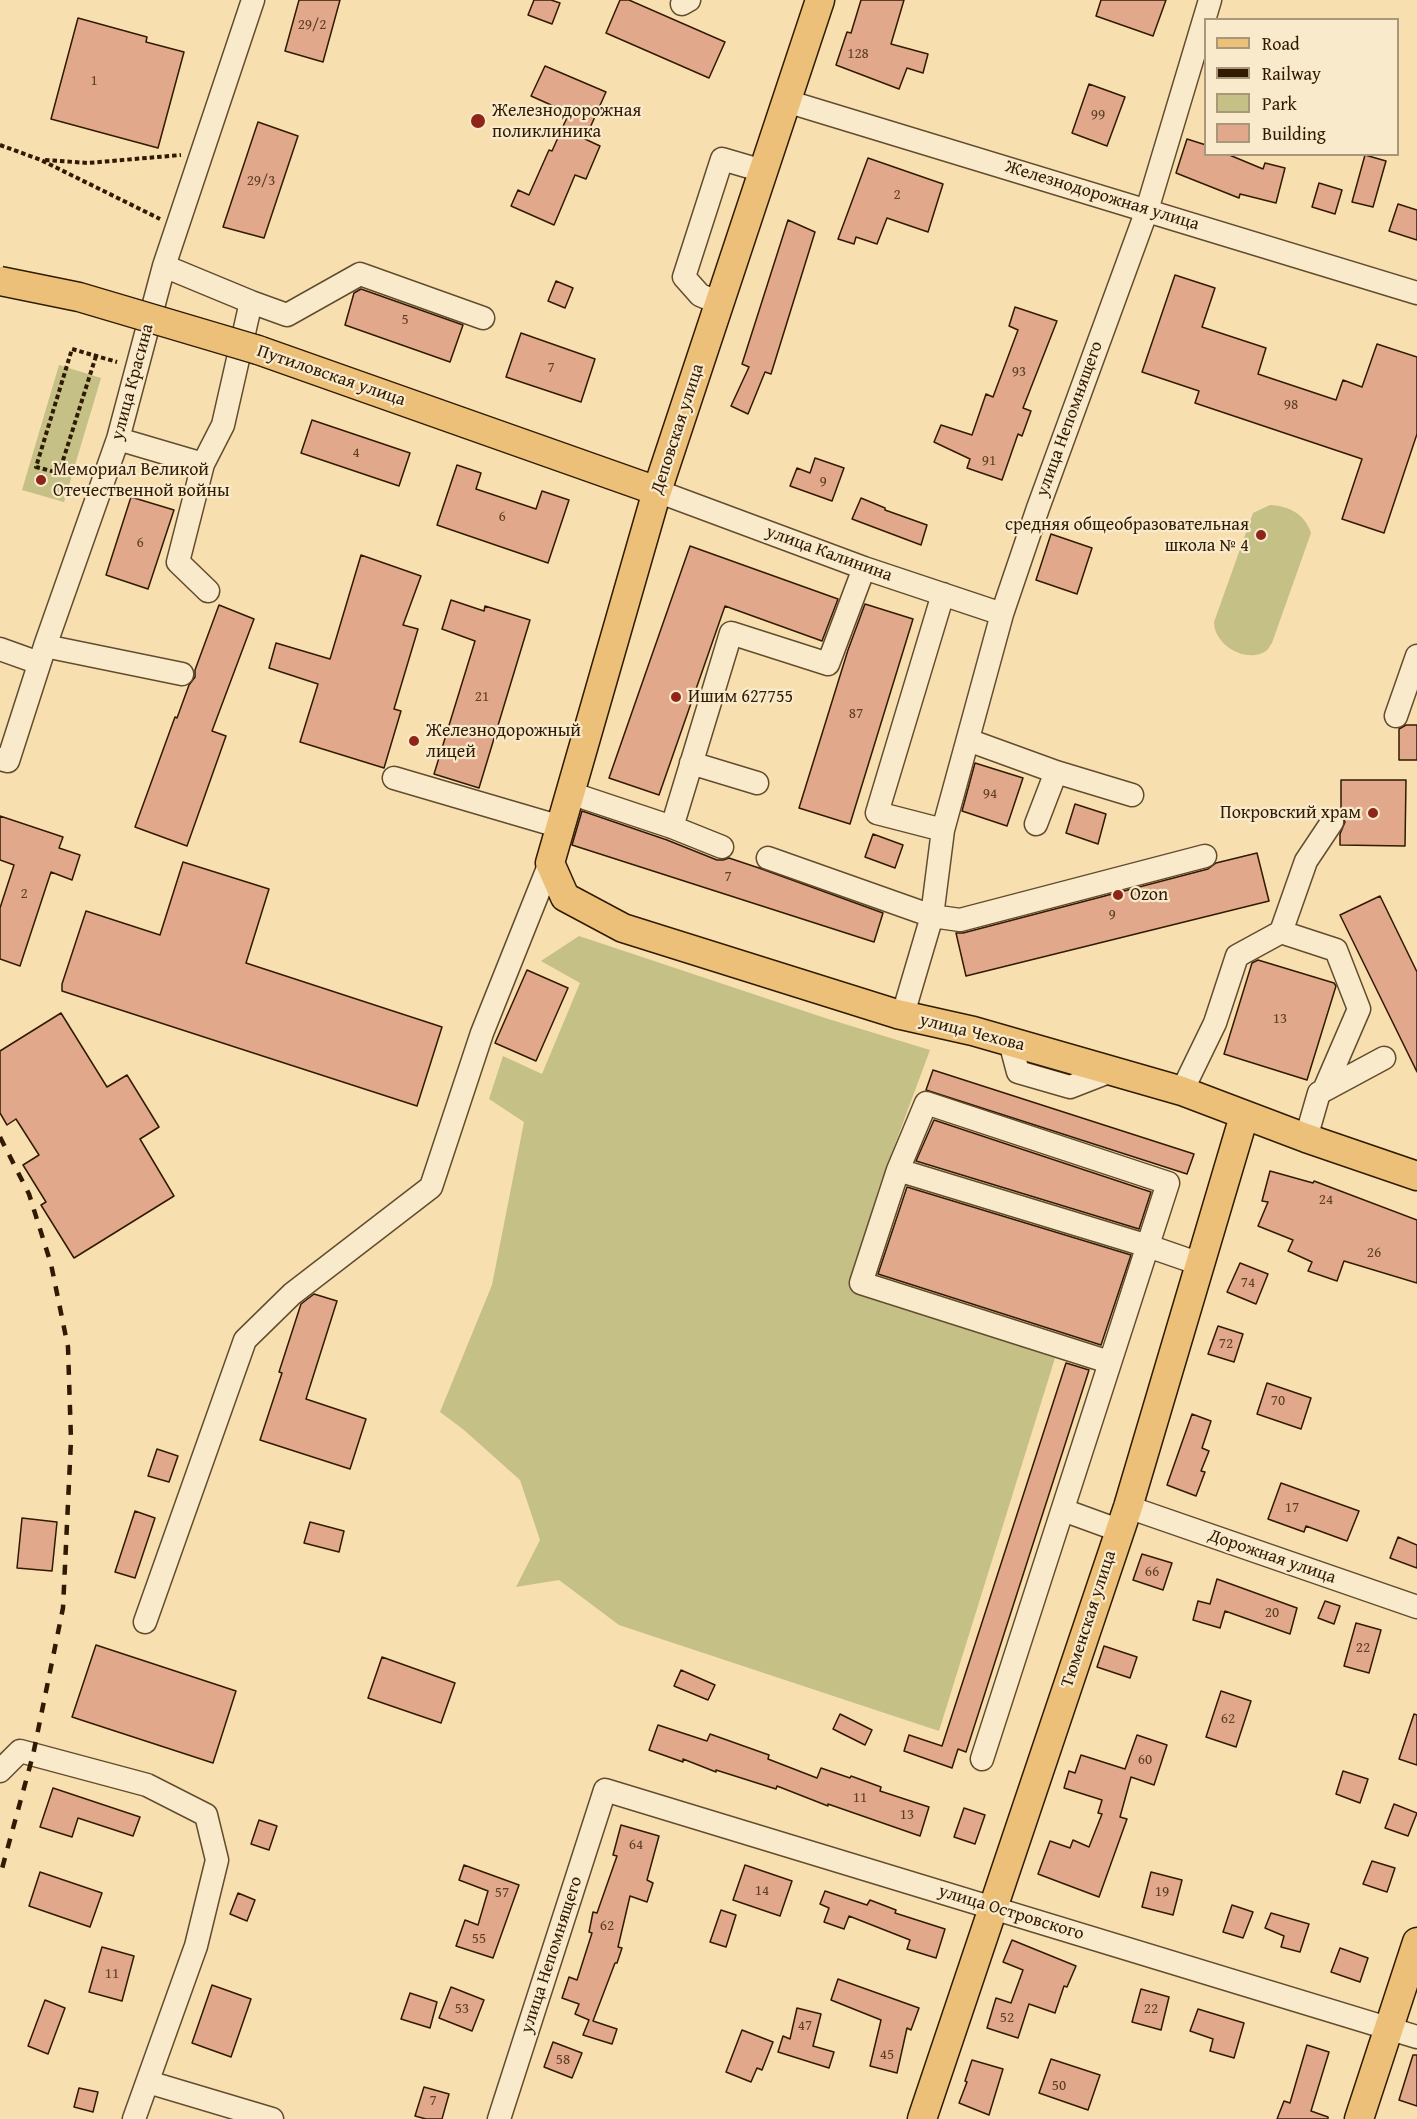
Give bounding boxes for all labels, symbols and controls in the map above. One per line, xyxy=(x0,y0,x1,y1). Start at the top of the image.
house number: 29/2 xyxy=(298,16,326,34)
legend xyxy=(1204,18,1399,156)
text: Road xyxy=(1262,30,1300,57)
house number: 128 xyxy=(847,45,869,63)
text: Railway xyxy=(1262,60,1321,87)
house number: 1 xyxy=(90,72,98,90)
text: Park xyxy=(1262,90,1297,117)
place label: Железнодорожная поликлиника xyxy=(492,100,641,142)
house number: 99 xyxy=(1091,106,1105,124)
marker: Железнодорожная поликлиника xyxy=(469,112,487,130)
text: Building xyxy=(1262,120,1326,147)
street label: Железнодорожная улица xyxy=(1002,156,1202,236)
house number: 29/3 xyxy=(247,172,275,190)
house number: 2 xyxy=(893,186,901,204)
house number: 5 xyxy=(401,311,409,329)
street label: улица Красина xyxy=(107,321,159,443)
street label: улица Непомнящего xyxy=(1032,338,1108,500)
street label: Путиловская улица xyxy=(254,340,408,412)
house number: 7 xyxy=(547,359,555,377)
street label: Деповская улица xyxy=(647,361,709,497)
house number: 93 xyxy=(1012,363,1026,381)
house number: 98 xyxy=(1284,396,1298,414)
house number: 4 xyxy=(352,444,360,462)
house number: 91 xyxy=(982,452,996,470)
place label: Мемориал Великой Отечественной войны xyxy=(53,459,229,502)
marker: Мемориал Великой Отечественной войны xyxy=(34,473,48,487)
house number: 9 xyxy=(819,473,827,491)
house number: 6 xyxy=(498,508,506,526)
place label: средняя общеобразовательная школа № 4 xyxy=(1005,514,1249,556)
street label: улица Калинина xyxy=(763,521,895,587)
marker: средняя общеобразовательная школа № 4 xyxy=(1254,528,1268,542)
house number: 6 xyxy=(136,534,144,552)
place label: Ишим 627755 xyxy=(688,686,793,708)
house number: 21 xyxy=(475,688,489,706)
marker: Ишим 627755 xyxy=(669,690,683,704)
house number: 87 xyxy=(849,705,863,723)
place label: Железнодорожный лицей xyxy=(426,720,581,762)
marker: Железнодорожный лицей xyxy=(407,734,421,748)
house number: 94 xyxy=(983,785,997,803)
place label: Покровский храм xyxy=(1220,802,1361,824)
marker: Покровский храм xyxy=(1366,806,1380,820)
house number: 7 xyxy=(724,868,732,886)
place label: Ozon xyxy=(1130,884,1168,906)
house number: 2 xyxy=(20,885,28,903)
marker: Ozon xyxy=(1111,888,1125,902)
house number: 9 xyxy=(1108,906,1116,924)
street label: улица Чехова xyxy=(917,1009,1027,1057)
house number: 13 xyxy=(1273,1010,1287,1028)
house number: 24 xyxy=(1319,1191,1333,1209)
house number: 26 xyxy=(1367,1244,1381,1262)
house number: 74 xyxy=(1241,1274,1255,1292)
house number: 72 xyxy=(1219,1335,1233,1353)
house number: 70 xyxy=(1271,1392,1285,1410)
house number: 17 xyxy=(1285,1499,1299,1517)
street label: Дорожная улица xyxy=(1205,1525,1339,1589)
street label: Тюменская улица xyxy=(1057,1548,1121,1690)
house number: 66 xyxy=(1145,1563,1159,1581)
house number: 20 xyxy=(1265,1604,1279,1622)
house number: 22 xyxy=(1356,1639,1370,1657)
house number: 62 xyxy=(1221,1710,1235,1728)
house number: 60 xyxy=(1138,1751,1152,1769)
house number: 11 xyxy=(853,1789,867,1807)
house number: 13 xyxy=(900,1806,914,1824)
house number: 64 xyxy=(629,1836,643,1854)
street label: улица Непомнящего xyxy=(516,1874,588,2036)
street label: улица Островского xyxy=(936,1881,1086,1945)
house number: 14 xyxy=(755,1882,769,1900)
house number: 19 xyxy=(1155,1883,1169,1901)
house number: 57 xyxy=(495,1884,509,1902)
house number: 62 xyxy=(600,1917,614,1935)
house number: 55 xyxy=(472,1930,486,1948)
house number: 11 xyxy=(105,1965,119,1983)
house number: 53 xyxy=(455,2000,469,2018)
house number: 22 xyxy=(1144,2000,1158,2018)
house number: 52 xyxy=(1000,2009,1014,2027)
house number: 47 xyxy=(798,2017,812,2035)
house number: 45 xyxy=(880,2046,894,2064)
house number: 58 xyxy=(556,2051,570,2069)
house number: 50 xyxy=(1052,2077,1066,2095)
house number: 7 xyxy=(429,2092,437,2110)

